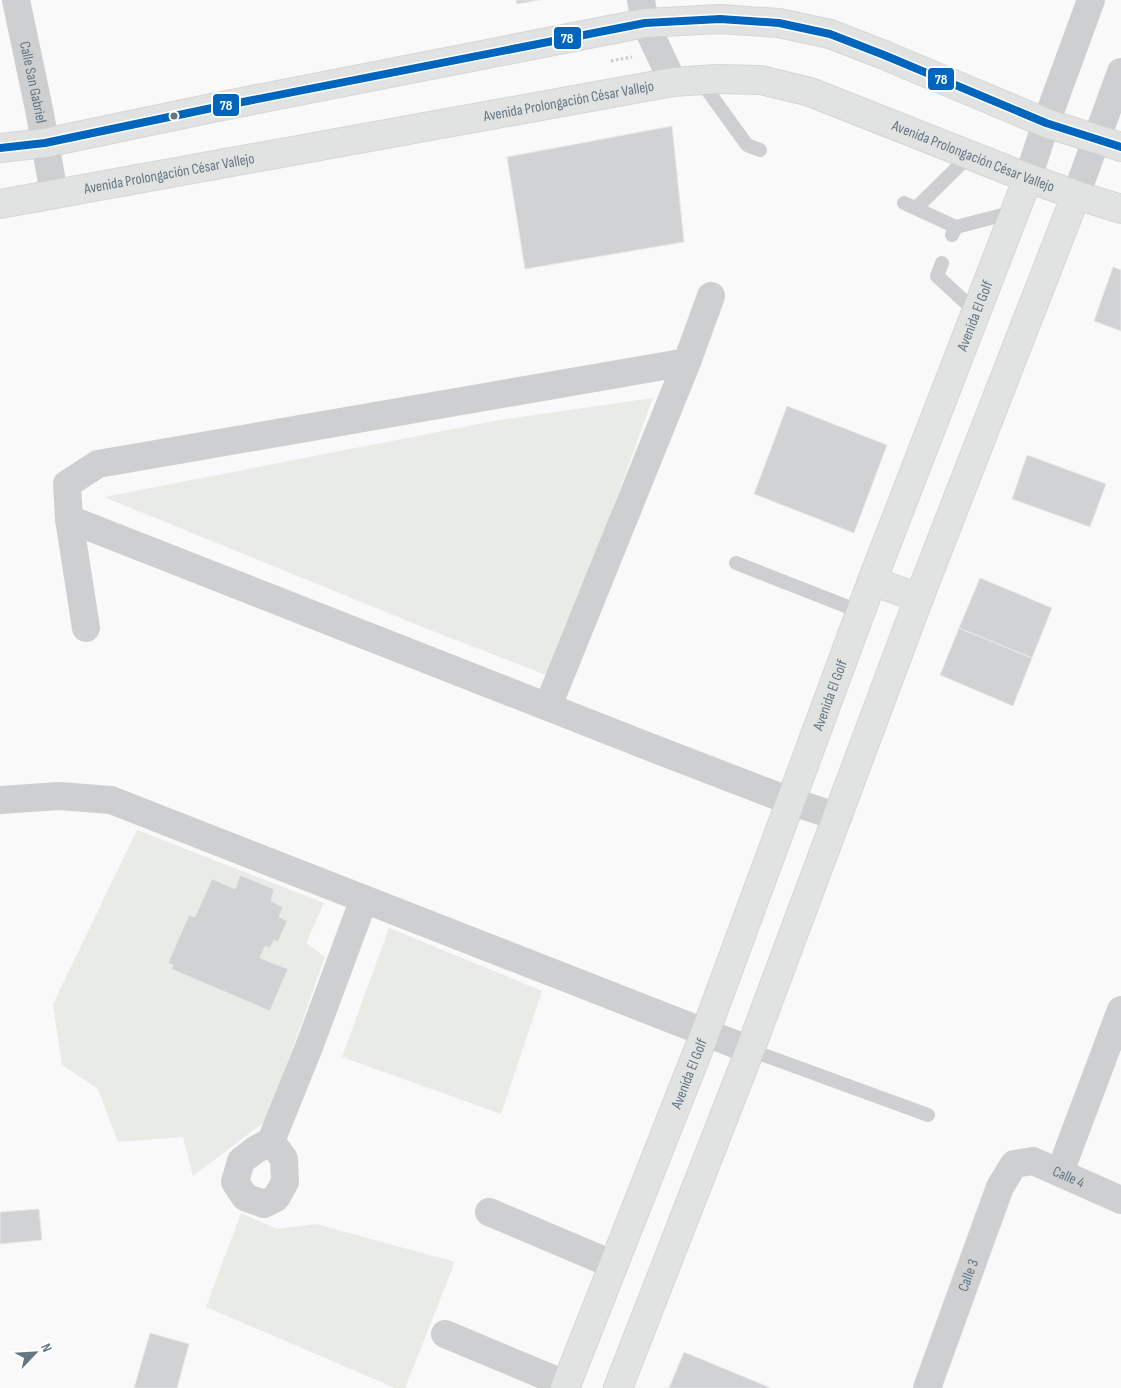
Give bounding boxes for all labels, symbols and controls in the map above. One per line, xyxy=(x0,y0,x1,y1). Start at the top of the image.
line badge: 78 xyxy=(553,26,582,50)
text: 78 xyxy=(561,30,574,47)
street label: Calle San Gabriel xyxy=(15,40,51,125)
line badge: 78 xyxy=(927,67,955,91)
text: 78 xyxy=(935,71,948,88)
street label: Avenida Prolongación César Vallejo xyxy=(481,76,655,126)
line badge: 78 xyxy=(212,93,240,117)
text: 78 xyxy=(220,97,233,114)
unlabelled marker xyxy=(169,111,179,121)
street label: Avenida Prolongación César Vallejo xyxy=(888,115,1057,196)
street label: Avenida Prolongación César Vallejo xyxy=(82,149,256,198)
street label: Avenida El Golf xyxy=(952,277,997,354)
street label: Avenida El Golf xyxy=(808,656,852,734)
street label: Avenida El Golf xyxy=(666,1035,712,1112)
street label: Calle 4 xyxy=(1050,1161,1088,1192)
street label: Calle 3 xyxy=(953,1256,983,1294)
north arrow xyxy=(10,1328,60,1378)
text: N xyxy=(37,1341,56,1355)

